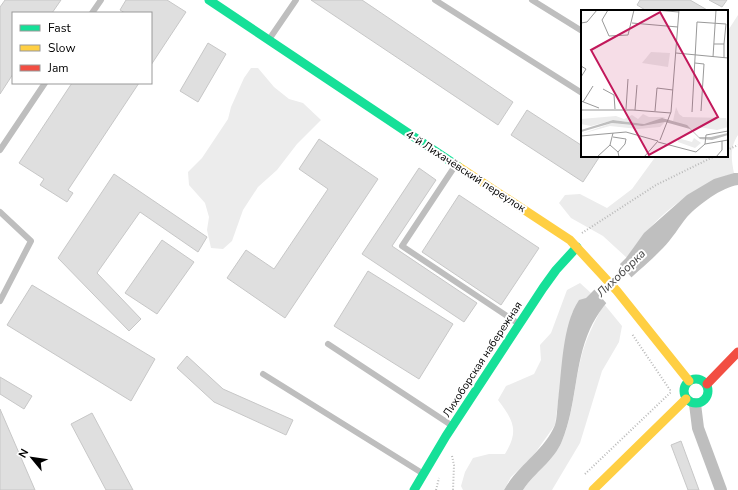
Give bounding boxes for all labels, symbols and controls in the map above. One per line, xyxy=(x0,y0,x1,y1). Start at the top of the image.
inset map xyxy=(581,10,728,157)
legend xyxy=(12,12,152,84)
text: Fast xyxy=(48,20,71,36)
text: Slow xyxy=(48,40,76,56)
text: Jam xyxy=(47,60,69,76)
street label: 4-й Лихачёвский переулок xyxy=(403,127,529,216)
water label: Лихоборка xyxy=(592,246,649,301)
street label: Лихоборская набережная xyxy=(439,298,526,420)
north arrow xyxy=(12,438,52,478)
text: N xyxy=(15,446,32,461)

